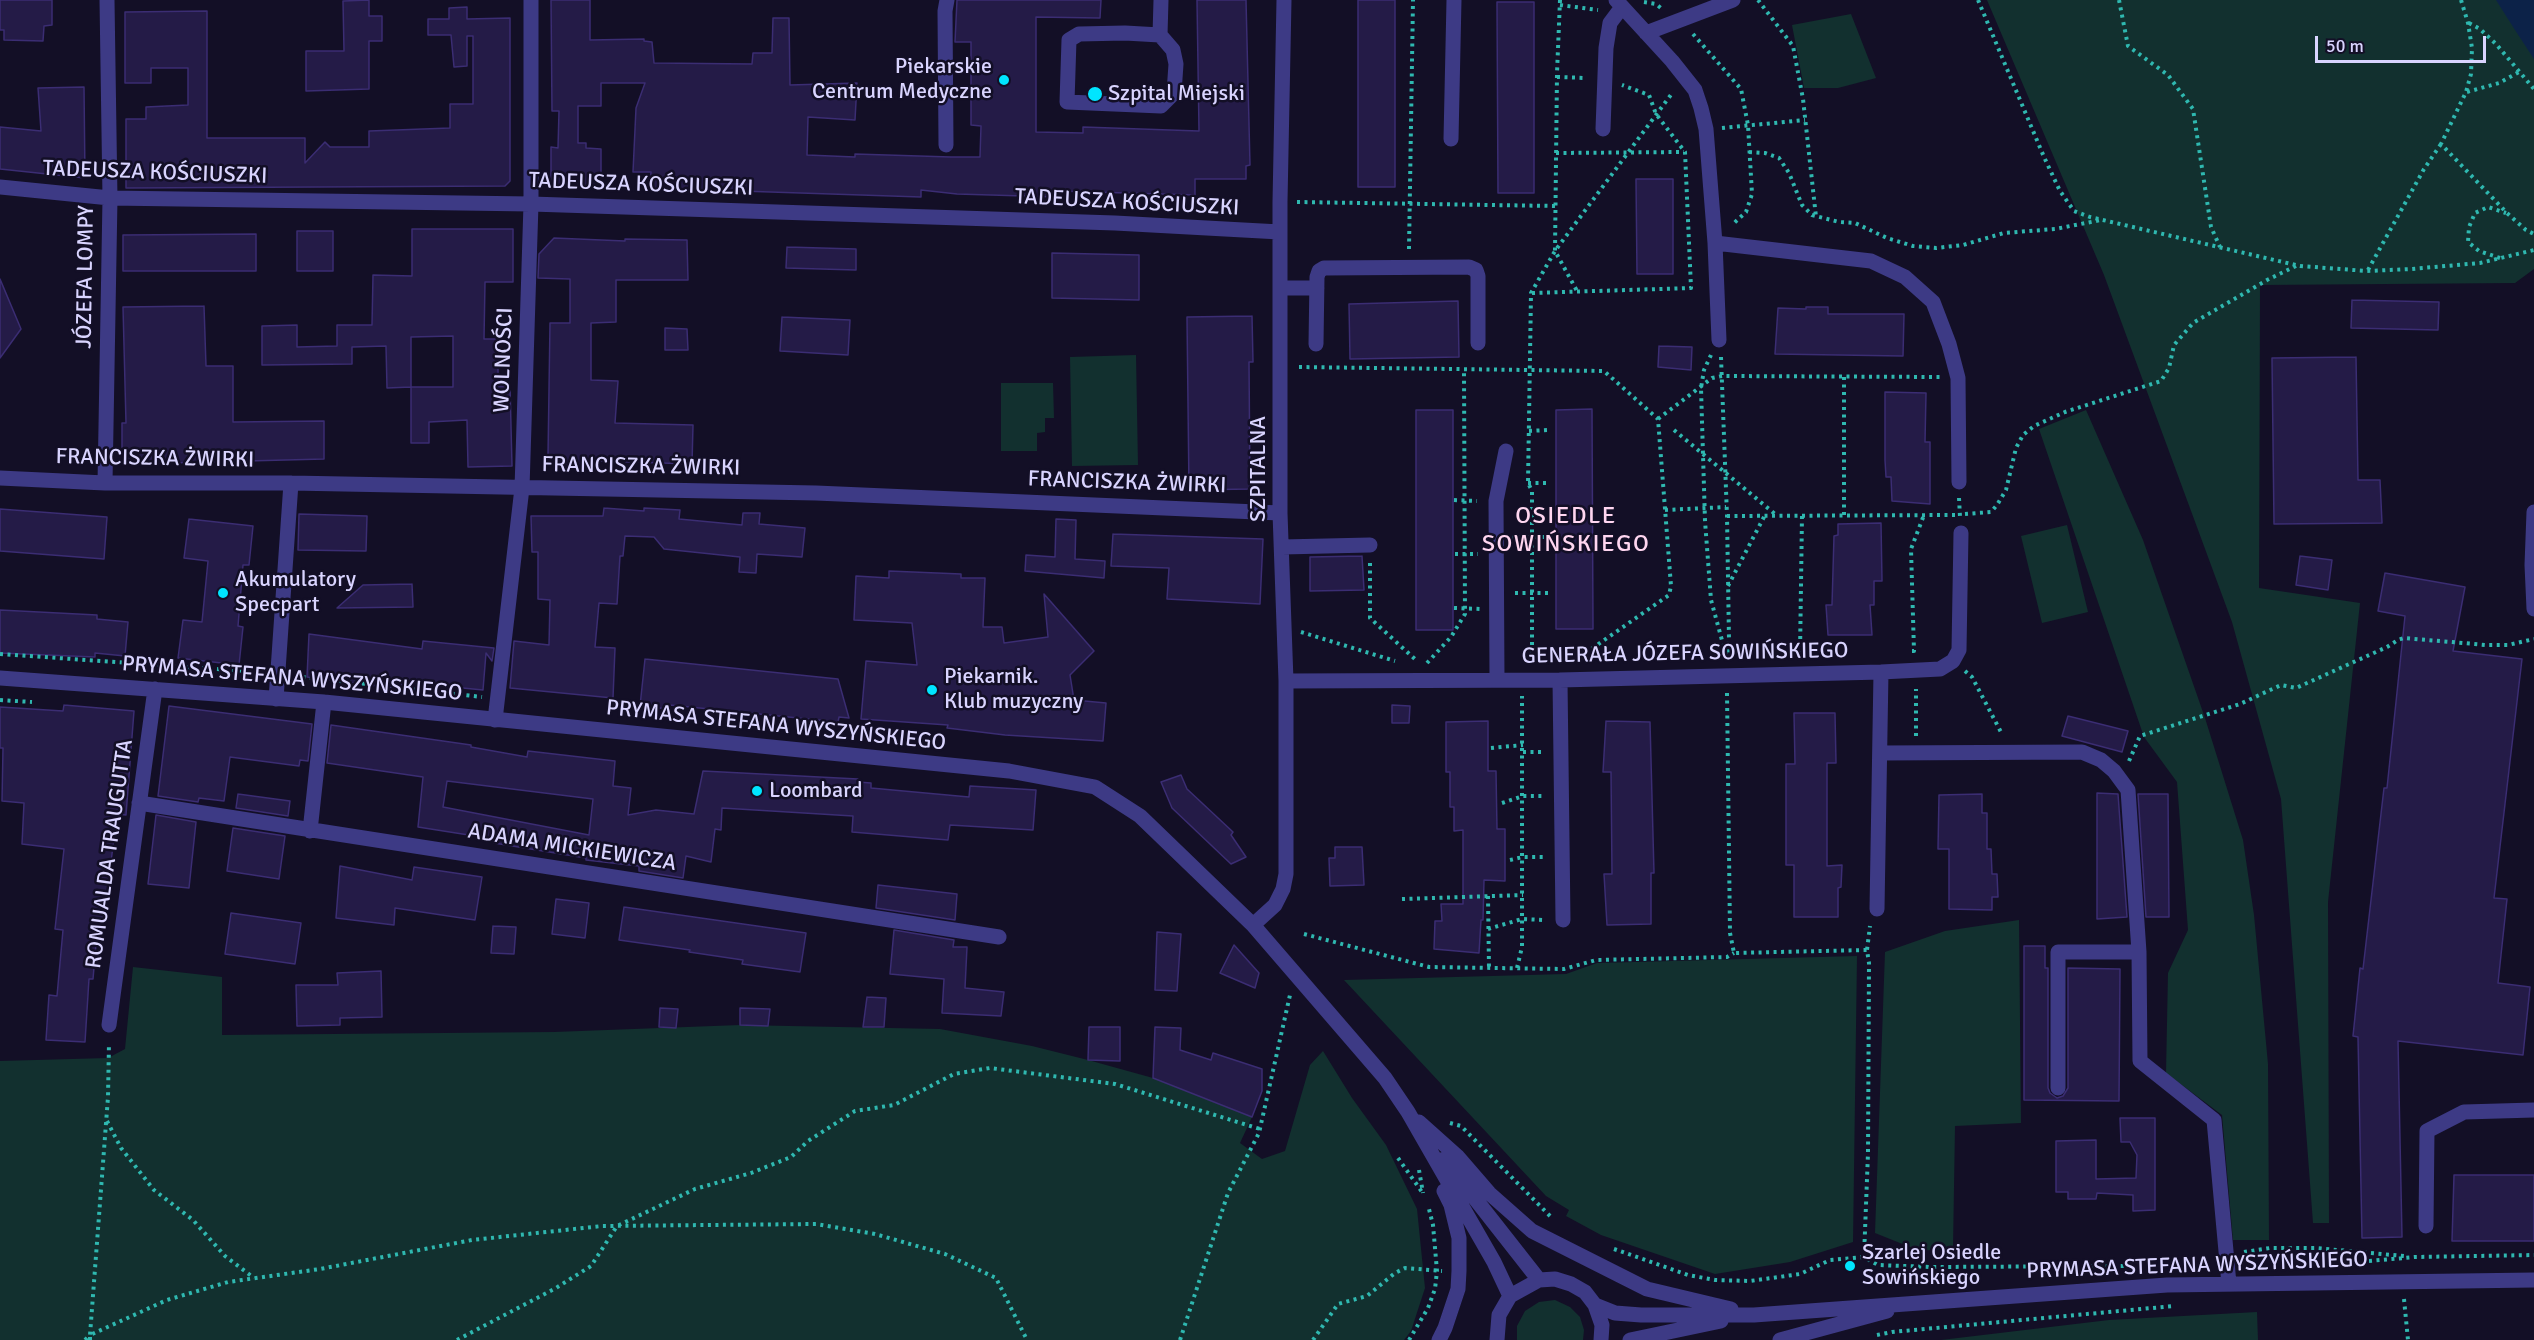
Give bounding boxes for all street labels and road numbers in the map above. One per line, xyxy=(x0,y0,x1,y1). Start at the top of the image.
street label: TADEUSZA KOŚCIUSZKI xyxy=(42,156,268,190)
street label: TADEUSZA KOŚCIUSZKI xyxy=(528,168,754,202)
street label: TADEUSZA KOŚCIUSZKI xyxy=(1014,184,1240,222)
street label: JÓZEFA LOMPY xyxy=(72,205,100,349)
street label: WOLNOŚCI xyxy=(489,307,519,413)
street label: SZPITALNA xyxy=(1246,416,1272,522)
street label: FRANCISZKA ŻWIRKI xyxy=(55,444,255,474)
street label: FRANCISZKA ŻWIRKI xyxy=(541,452,741,482)
street label: FRANCISZKA ŻWIRKI xyxy=(1027,466,1227,500)
street label: GENERAŁA JÓZEFA SOWIŃSKIEGO xyxy=(1521,638,1849,670)
street label: PRYMASA STEFANA WYSZYŃSKIEGO xyxy=(121,651,463,707)
street label: PRYMASA STEFANA WYSZYŃSKIEGO xyxy=(605,695,947,757)
street label: ROMUALDA TRAUGUTTA xyxy=(81,738,139,970)
street label: ADAMA MICKIEWICZA xyxy=(466,818,678,878)
street label: PRYMASA STEFANA WYSZYŃSKIEGO xyxy=(2026,1247,2368,1285)

